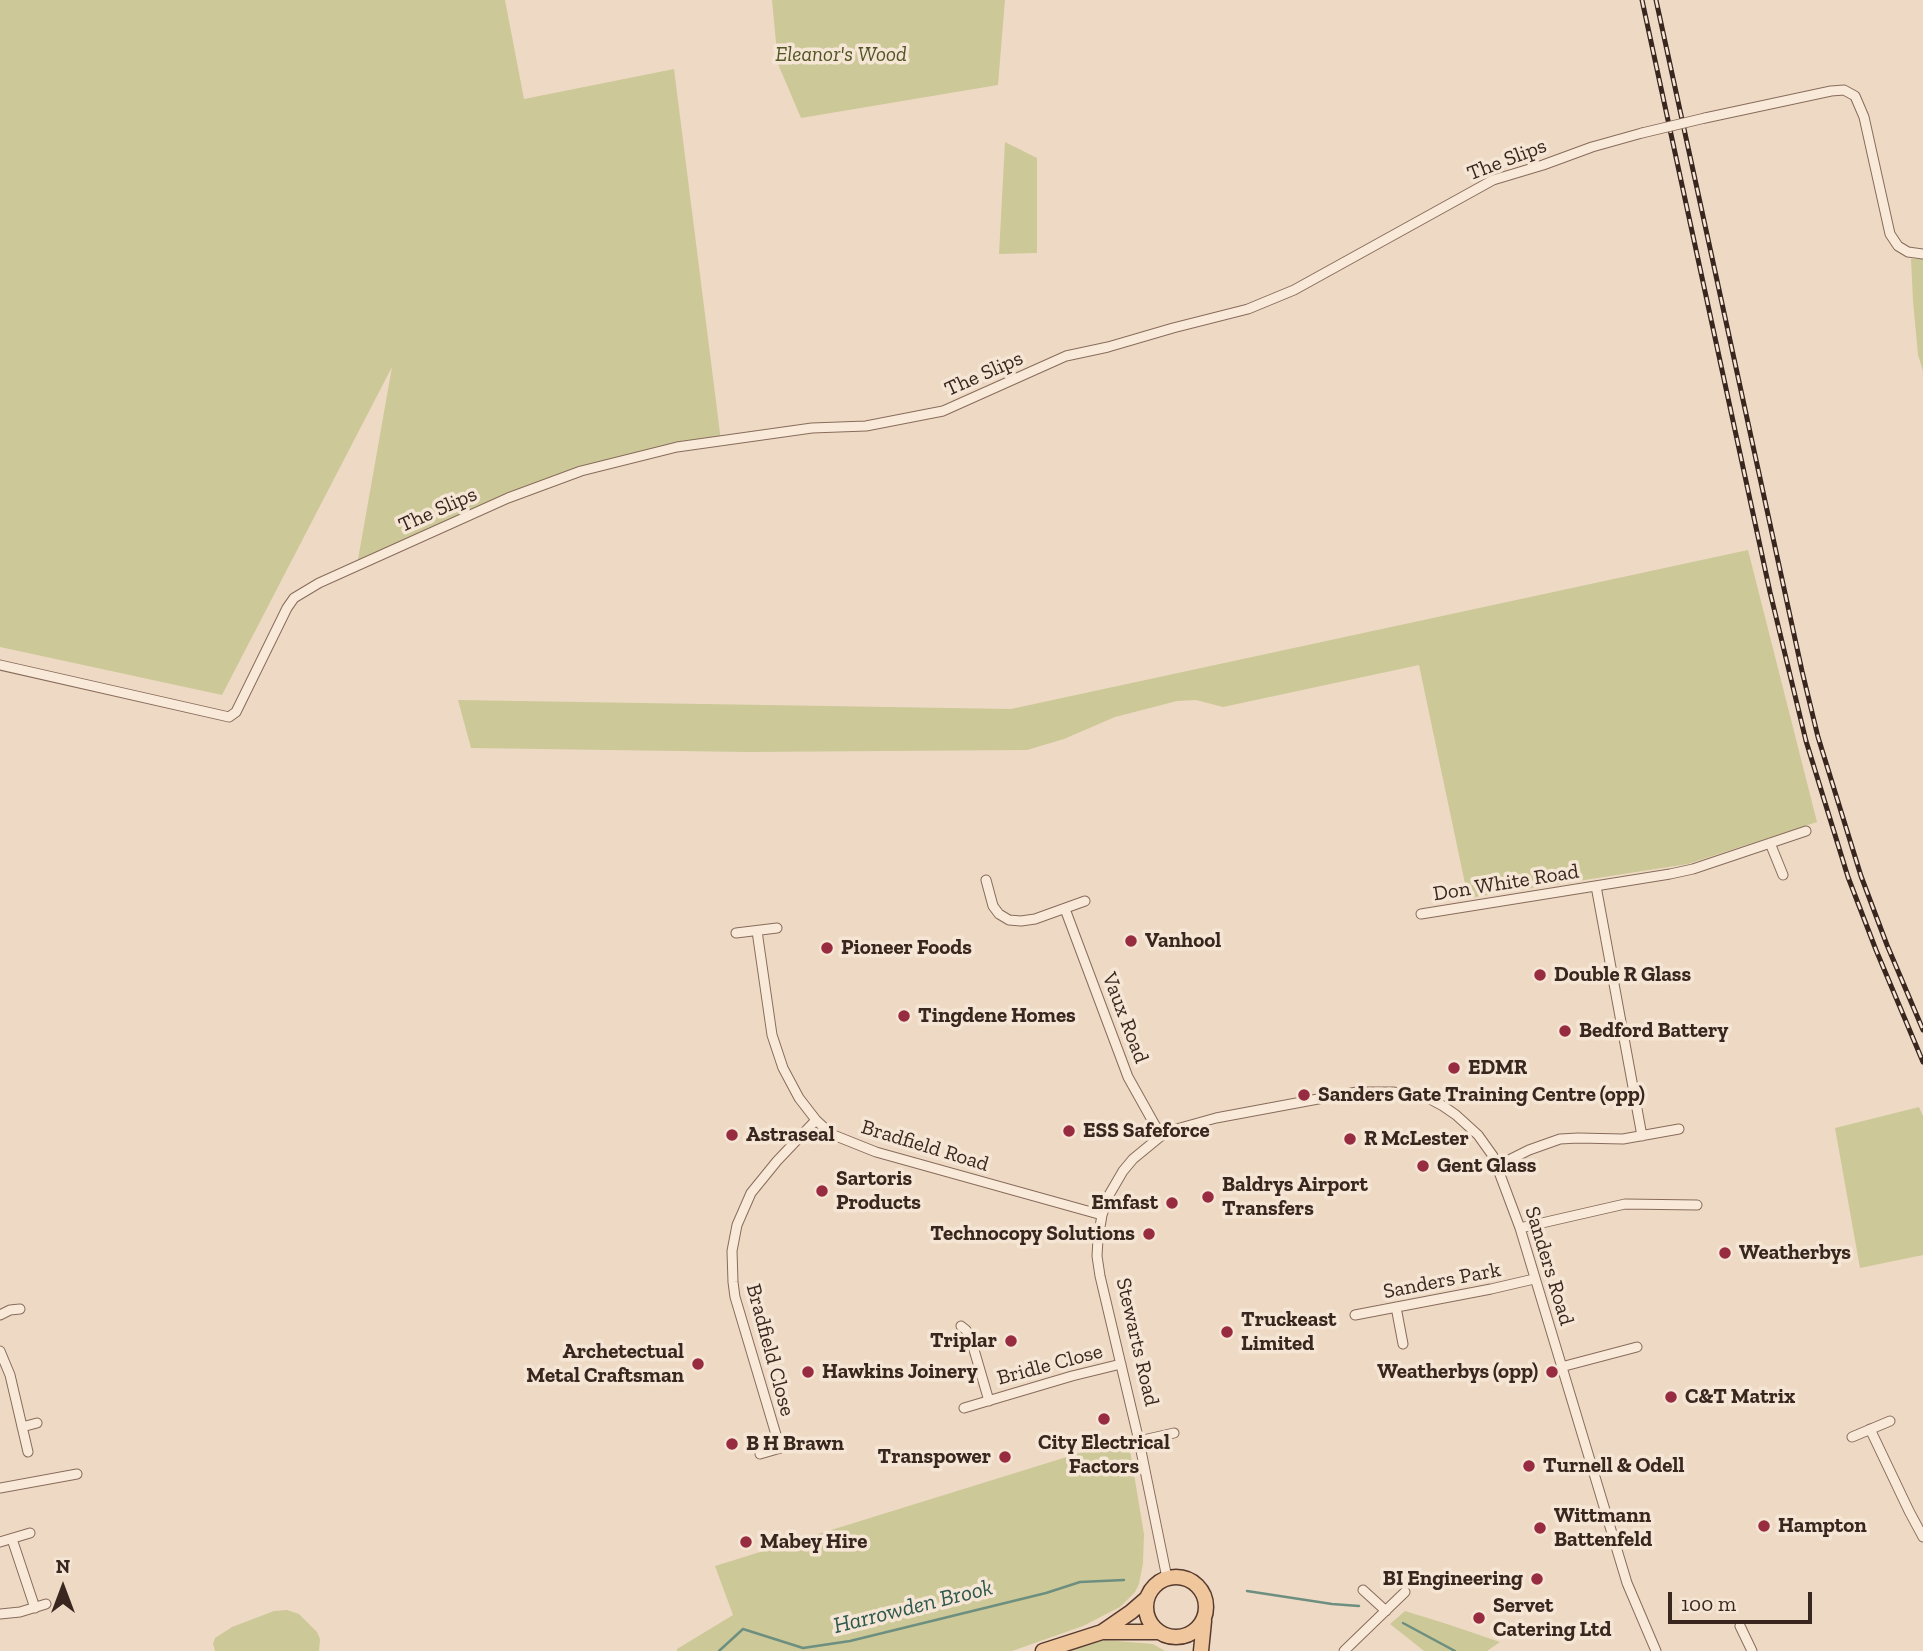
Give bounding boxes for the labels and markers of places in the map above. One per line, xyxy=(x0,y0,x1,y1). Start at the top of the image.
place label: Vanhool xyxy=(1145,928,1221,954)
marker: Vanhool xyxy=(1123,933,1139,949)
place label: Pioneer Foods xyxy=(841,935,972,961)
marker: Pioneer Foods xyxy=(819,940,835,956)
place label: Double R Glass xyxy=(1554,962,1691,988)
marker: Double R Glass xyxy=(1532,967,1548,983)
place label: Tingdene Homes xyxy=(918,1003,1076,1029)
marker: Tingdene Homes xyxy=(896,1008,912,1024)
place label: Bedford Battery xyxy=(1579,1018,1728,1044)
marker: Bedford Battery xyxy=(1557,1023,1573,1039)
place label: EDMR xyxy=(1468,1055,1527,1081)
marker: EDMR xyxy=(1446,1060,1462,1076)
place label: Sanders Gate Training Centre (opp) xyxy=(1318,1082,1645,1108)
marker: Sanders Gate Training Centre (opp) xyxy=(1296,1087,1312,1103)
place label: ESS Safeforce xyxy=(1083,1118,1210,1144)
place label: Astraseal xyxy=(746,1122,835,1148)
marker: ESS Safeforce xyxy=(1061,1123,1077,1139)
place label: R McLester xyxy=(1364,1126,1469,1152)
marker: Astraseal xyxy=(724,1127,740,1143)
marker: R McLester xyxy=(1342,1131,1358,1147)
place label: Gent Glass xyxy=(1437,1153,1536,1179)
marker: Gent Glass xyxy=(1415,1158,1431,1174)
place label: Sartoris Products xyxy=(836,1166,921,1216)
place label: Baldrys Airport Transfers xyxy=(1222,1172,1368,1222)
marker: Sartoris Products xyxy=(814,1183,830,1199)
marker: Baldrys Airport Transfers xyxy=(1200,1189,1216,1205)
place label: Emfast xyxy=(1091,1190,1158,1216)
marker: Emfast xyxy=(1164,1195,1180,1211)
place label: Technocopy Solutions xyxy=(930,1221,1135,1247)
marker: Technocopy Solutions xyxy=(1141,1226,1157,1242)
place label: Weatherbys xyxy=(1739,1240,1851,1266)
marker: Weatherbys xyxy=(1717,1245,1733,1261)
place label: Truckeast Limited xyxy=(1241,1307,1336,1357)
marker: Truckeast Limited xyxy=(1219,1324,1235,1340)
place label: Triplar xyxy=(930,1328,997,1354)
marker: Triplar xyxy=(1003,1333,1019,1349)
place label: Archetectual Metal Craftsman xyxy=(526,1339,684,1389)
marker: Archetectual Metal Craftsman xyxy=(690,1356,706,1372)
place label: Hawkins Joinery xyxy=(822,1359,978,1385)
place label: Weatherbys (opp) xyxy=(1377,1359,1538,1385)
marker: Hawkins Joinery xyxy=(800,1364,816,1380)
marker: Weatherbys (opp) xyxy=(1544,1364,1560,1380)
place label: C&T Matrix xyxy=(1685,1384,1795,1410)
marker: C&T Matrix xyxy=(1663,1389,1679,1405)
marker: City Electrical Factors xyxy=(1096,1411,1112,1427)
place label: City Electrical Factors xyxy=(1038,1430,1170,1480)
place label: B H Brawn xyxy=(746,1431,844,1457)
marker: B H Brawn xyxy=(724,1436,740,1452)
place label: Transpower xyxy=(878,1444,991,1470)
marker: Transpower xyxy=(997,1449,1013,1465)
place label: Turnell & Odell xyxy=(1543,1453,1684,1479)
marker: Turnell & Odell xyxy=(1521,1458,1537,1474)
place label: Wittmann Battenfeld xyxy=(1554,1503,1652,1553)
place label: Hampton xyxy=(1778,1513,1867,1539)
marker: Hampton xyxy=(1756,1518,1772,1534)
marker: Wittmann Battenfeld xyxy=(1532,1520,1548,1536)
place label: Mabey Hire xyxy=(760,1529,867,1555)
marker: Mabey Hire xyxy=(738,1534,754,1550)
place label: BI Engineering xyxy=(1383,1566,1523,1592)
marker: BI Engineering xyxy=(1529,1571,1545,1587)
place label: Servet Catering Ltd xyxy=(1493,1593,1611,1643)
marker: Servet Catering Ltd xyxy=(1471,1610,1487,1626)

